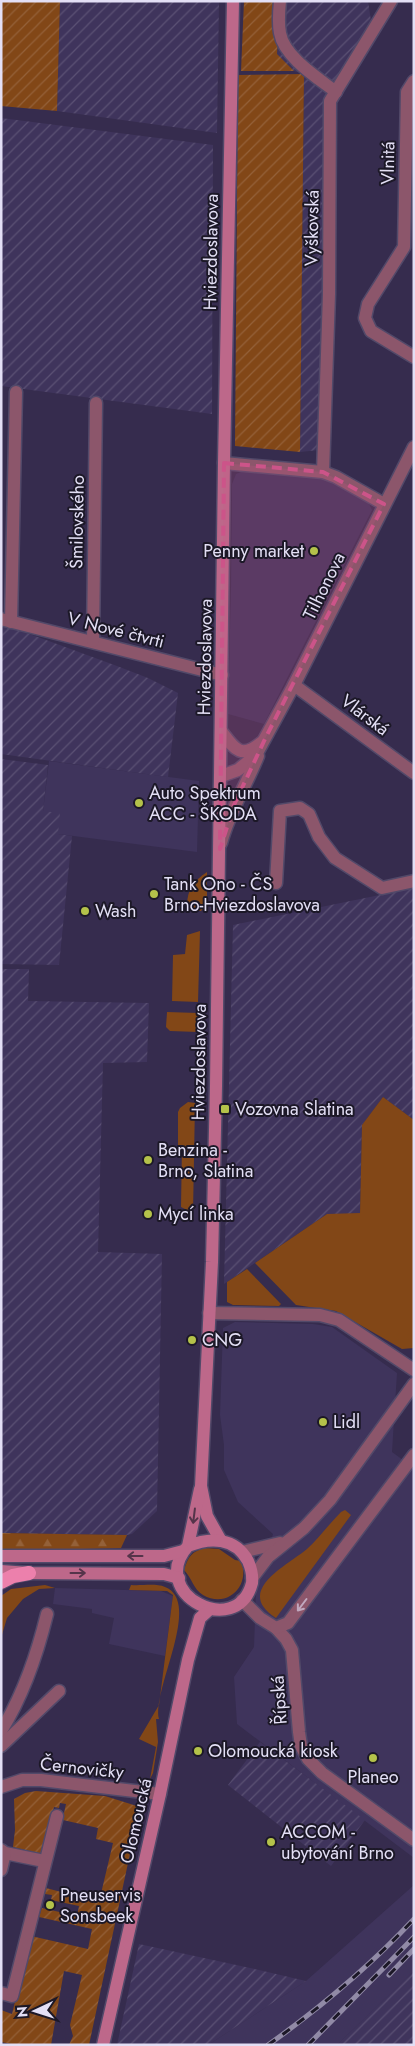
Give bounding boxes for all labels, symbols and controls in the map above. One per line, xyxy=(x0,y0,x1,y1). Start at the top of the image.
street label: Vlnitá xyxy=(375,141,401,185)
street label: Vyškovská xyxy=(298,190,326,266)
street label: Hviezdoslavova xyxy=(197,193,225,311)
street label: Šmilovského xyxy=(63,475,91,569)
place label: Penny market xyxy=(203,538,305,564)
marker: Penny market xyxy=(308,545,320,557)
street label: Tilhonova xyxy=(297,548,351,624)
street label: Hviezdoslavova xyxy=(191,598,219,716)
street label: V Nové čtvrti xyxy=(65,605,167,655)
street label: Vlárská xyxy=(335,688,395,742)
place label: Auto Spektrum ACC - ŠKODA xyxy=(149,780,261,827)
marker: Auto Spektrum ACC - ŠKODA xyxy=(133,797,145,809)
place label: Tank Ono - ČS Brno-Hviezdoslavova xyxy=(164,871,320,918)
marker: Tank Ono - ČS Brno-Hviezdoslavova xyxy=(148,888,160,900)
place label: Wash xyxy=(95,898,136,924)
marker: Wash xyxy=(79,905,91,917)
street label: Hviezdoslavova xyxy=(185,1003,213,1121)
place label: Vozovna Slatina xyxy=(235,1096,354,1122)
marker: Vozovna Slatina xyxy=(219,1103,231,1115)
place label: Benzina - Brno, Slatina xyxy=(158,1137,253,1184)
marker: Benzina - Brno, Slatina xyxy=(142,1154,154,1166)
place label: Mycí linka xyxy=(158,1201,234,1227)
marker: Mycí linka xyxy=(142,1208,154,1220)
place label: CNG xyxy=(202,1327,242,1353)
marker: CNG xyxy=(186,1334,198,1346)
place label: Lidl xyxy=(333,1409,360,1435)
marker: Lidl xyxy=(317,1416,329,1428)
one-way arrow xyxy=(189,1508,199,1524)
one-way arrow xyxy=(127,1551,144,1561)
one-way arrow xyxy=(70,1568,86,1578)
one-way arrow xyxy=(297,1598,307,1612)
street label: Řípská xyxy=(264,1675,294,1725)
place label: Olomoucká kiosk xyxy=(208,1738,338,1764)
marker: Olomoucká kiosk xyxy=(192,1745,204,1757)
street label: Černovičky xyxy=(39,1751,125,1785)
marker: Planeo xyxy=(367,1752,379,1764)
place label: Planeo xyxy=(347,1764,399,1790)
street label: Olomoucká xyxy=(114,1776,158,1866)
place label: ACCOM - ubytování Brno xyxy=(281,1819,394,1866)
marker: ACCOM - ubytování Brno xyxy=(265,1836,277,1848)
place label: Pneuservis Sonsbeek xyxy=(60,1882,141,1929)
marker: Pneuservis Sonsbeek xyxy=(44,1899,56,1911)
north arrow xyxy=(10,1986,60,2036)
text: N xyxy=(12,2006,32,2018)

